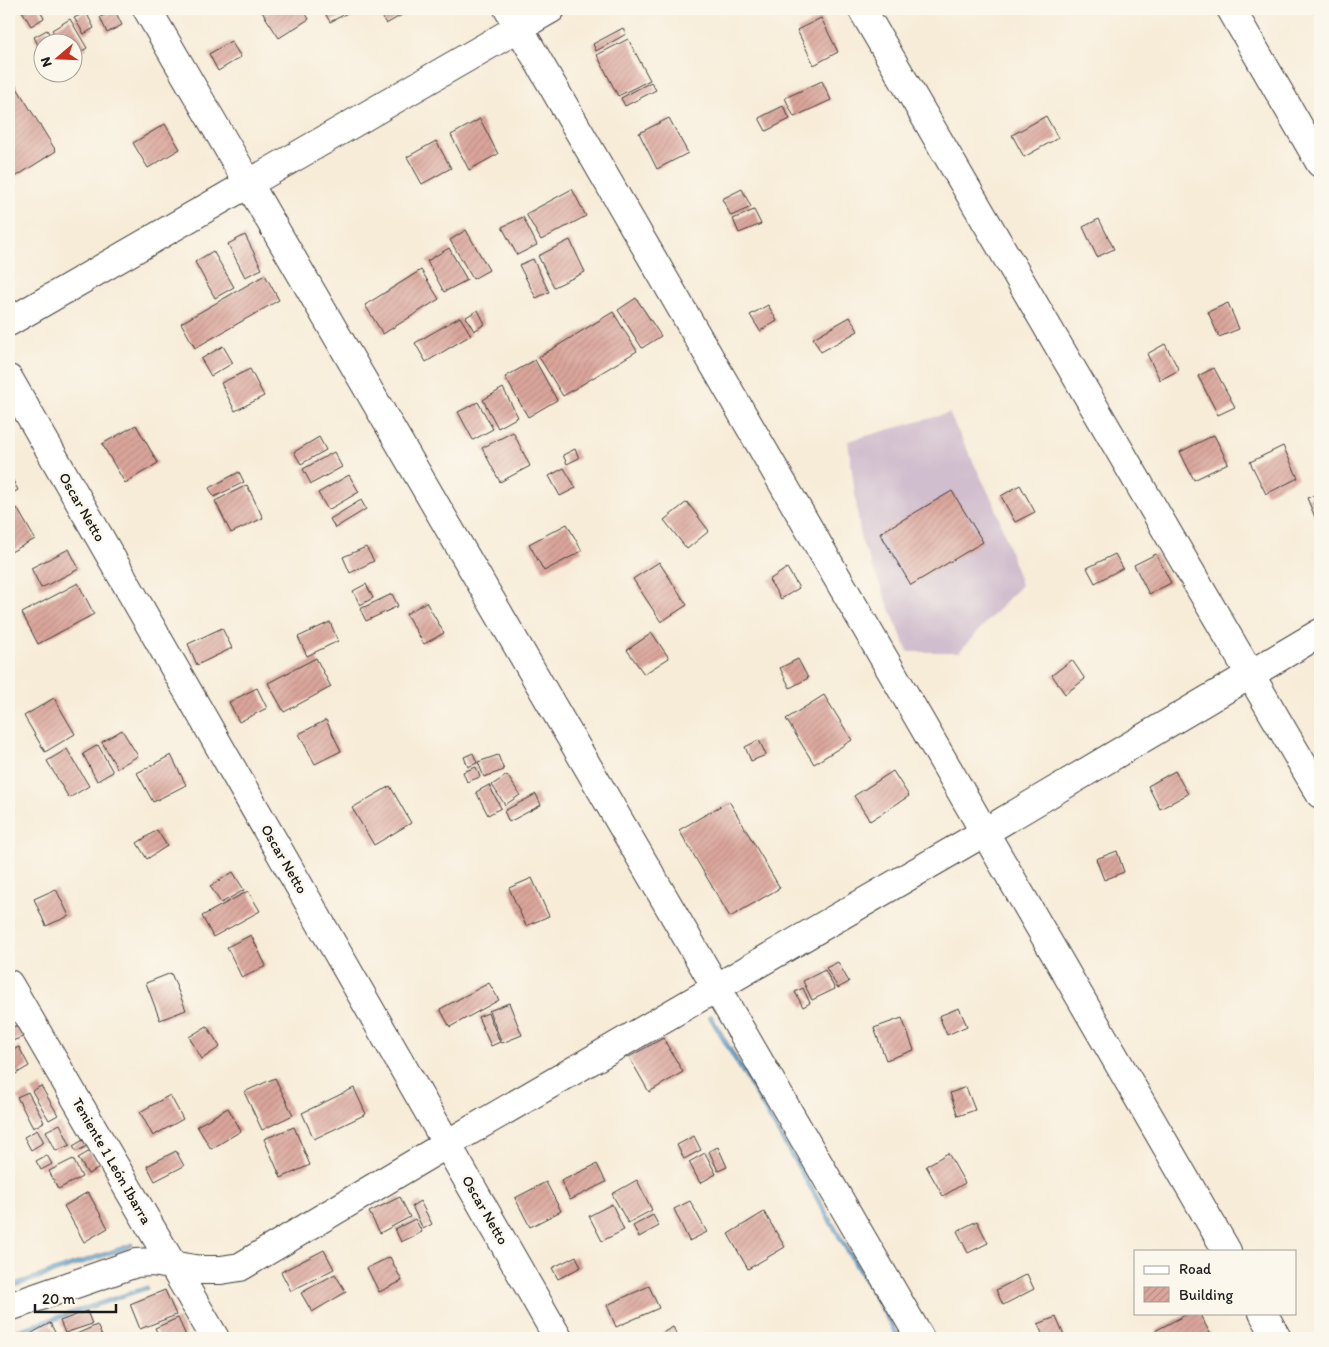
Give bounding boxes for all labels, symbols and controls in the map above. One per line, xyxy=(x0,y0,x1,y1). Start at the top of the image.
north arrow xyxy=(32,32,82,82)
text: N xyxy=(37,55,56,69)
street label: Oscar Netto xyxy=(55,469,109,545)
street label: Oscar Netto xyxy=(257,821,311,897)
street label: Teniente 1 León Ibarra xyxy=(68,1094,156,1228)
street label: Oscar Netto xyxy=(458,1172,512,1248)
legend xyxy=(1134,1250,1296,1314)
text: Road xyxy=(1179,1260,1212,1278)
scale bar xyxy=(35,1282,116,1314)
text: Building xyxy=(1179,1286,1233,1304)
text: 20 m xyxy=(42,1290,76,1308)

